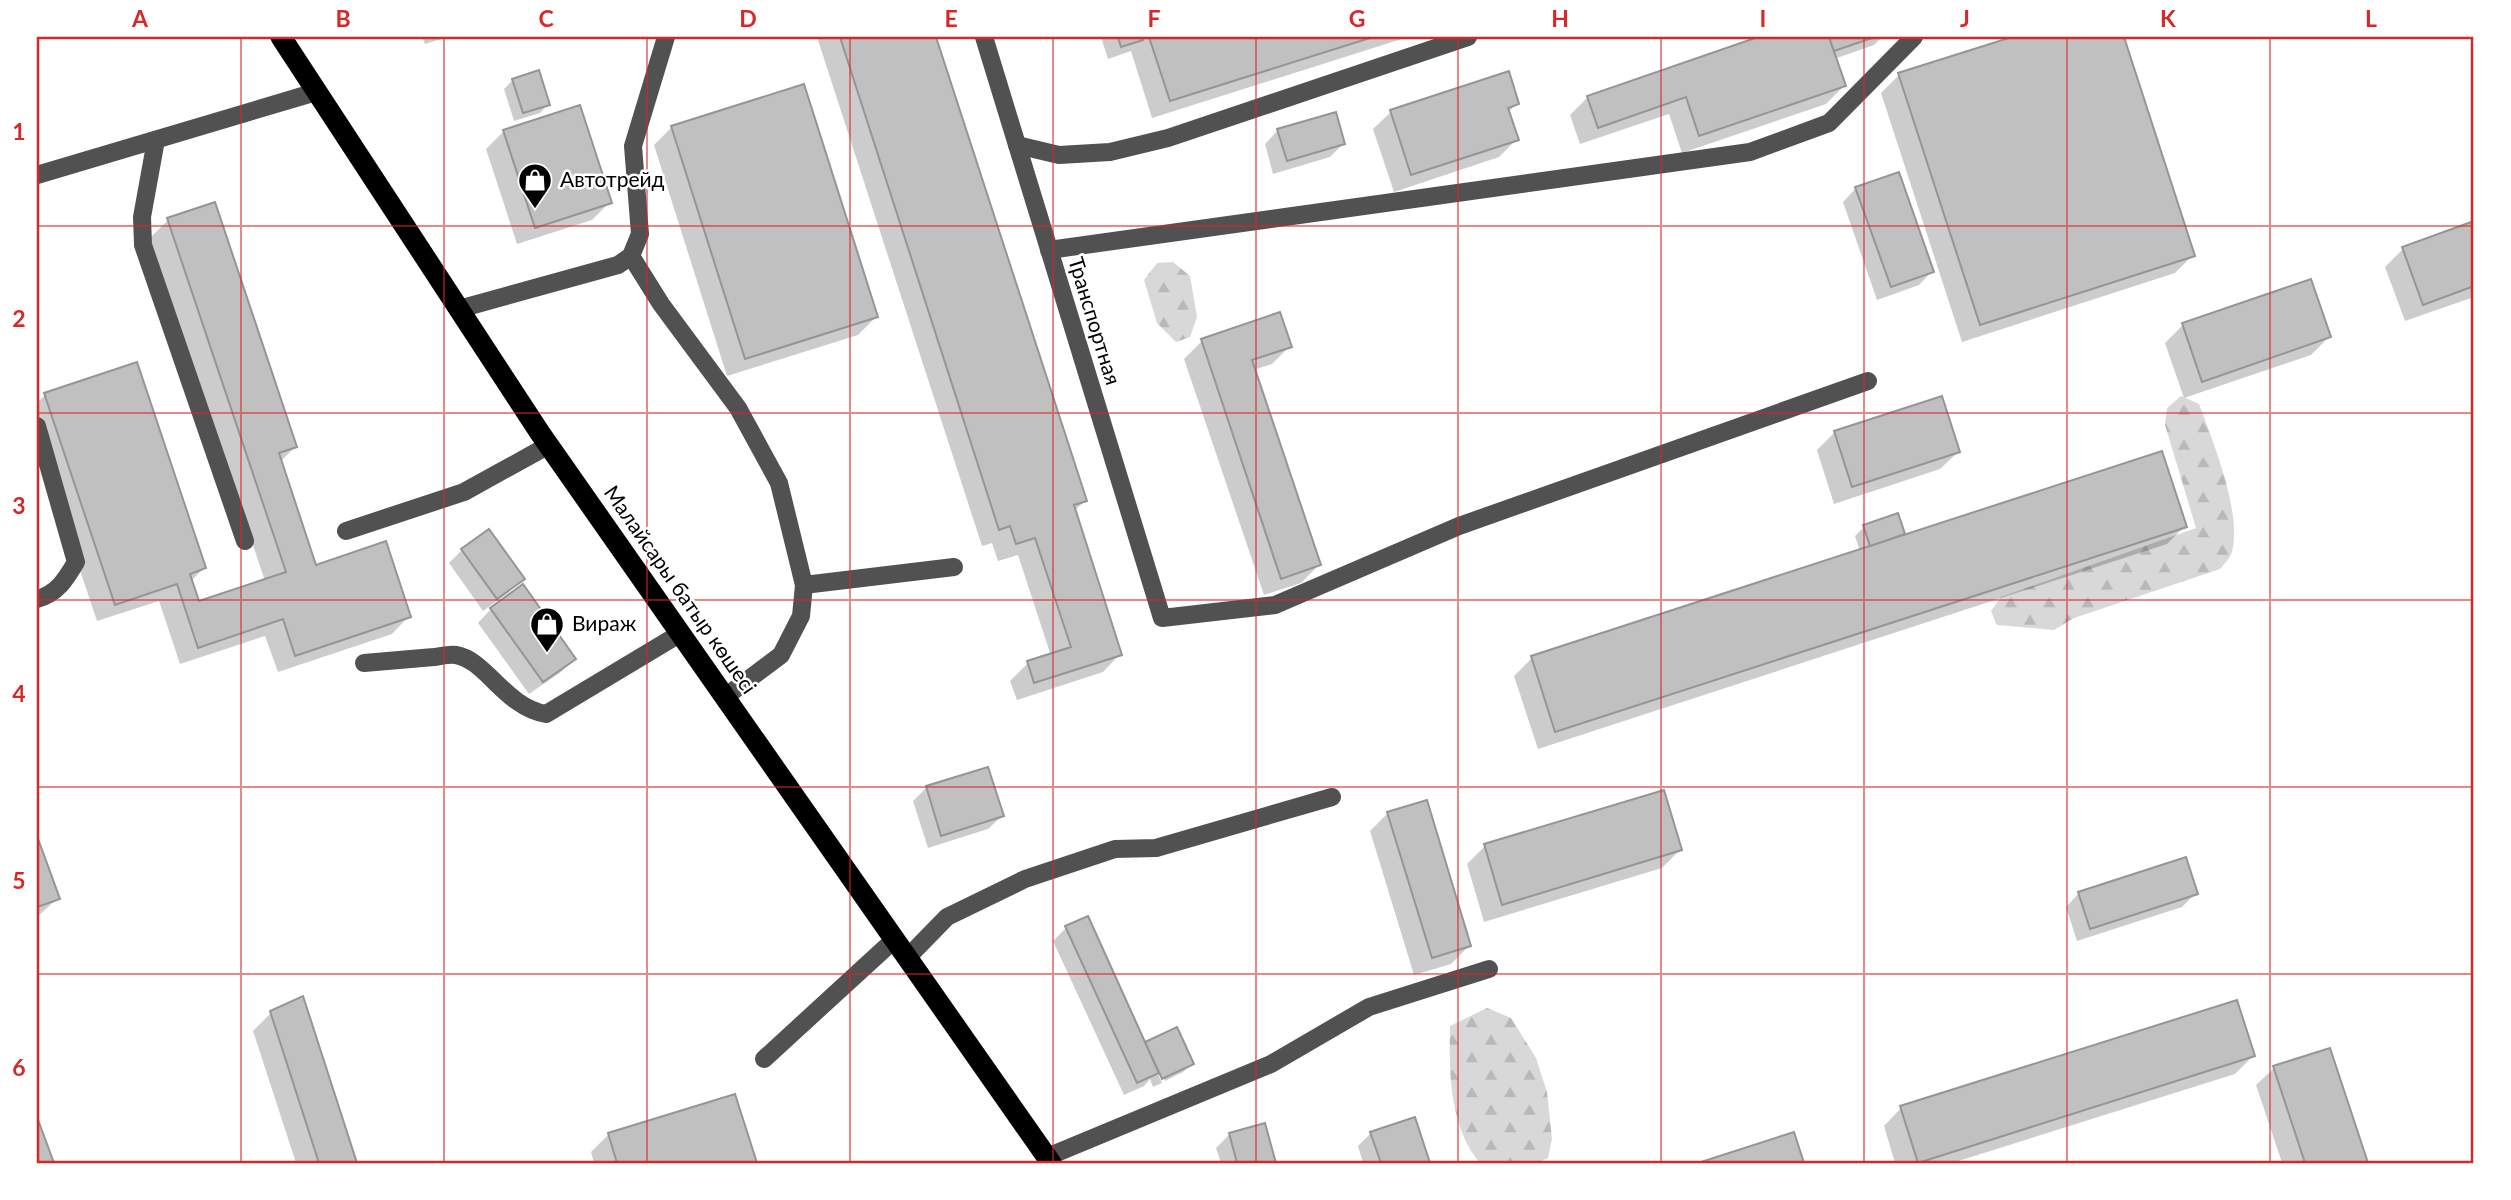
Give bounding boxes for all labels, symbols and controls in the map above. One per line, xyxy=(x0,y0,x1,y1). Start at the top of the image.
text: A xyxy=(131,4,149,32)
text: B xyxy=(335,4,351,32)
text: C xyxy=(538,4,554,32)
text: D xyxy=(739,4,757,32)
text: E xyxy=(944,4,958,32)
text: F xyxy=(1147,4,1161,32)
text: G xyxy=(1349,4,1365,32)
text: H xyxy=(1551,4,1569,32)
text: I xyxy=(1760,4,1766,32)
text: J xyxy=(1960,4,1970,32)
text: K xyxy=(2160,4,2176,32)
text: L xyxy=(2365,4,2377,32)
text: 1 xyxy=(12,117,26,145)
shop icon: Автотрейд xyxy=(516,161,554,210)
place label: Автотрейд xyxy=(560,166,665,191)
street label: Транспортная xyxy=(1064,254,1127,388)
text: 2 xyxy=(12,304,26,332)
street label: Малайсары батыр көшесі xyxy=(600,480,763,698)
text: 3 xyxy=(12,491,26,519)
shop icon: Вираж xyxy=(528,605,566,654)
place label: Вираж xyxy=(572,610,637,635)
text: 4 xyxy=(12,679,26,707)
text: 5 xyxy=(12,866,26,894)
text: 6 xyxy=(12,1053,26,1081)

